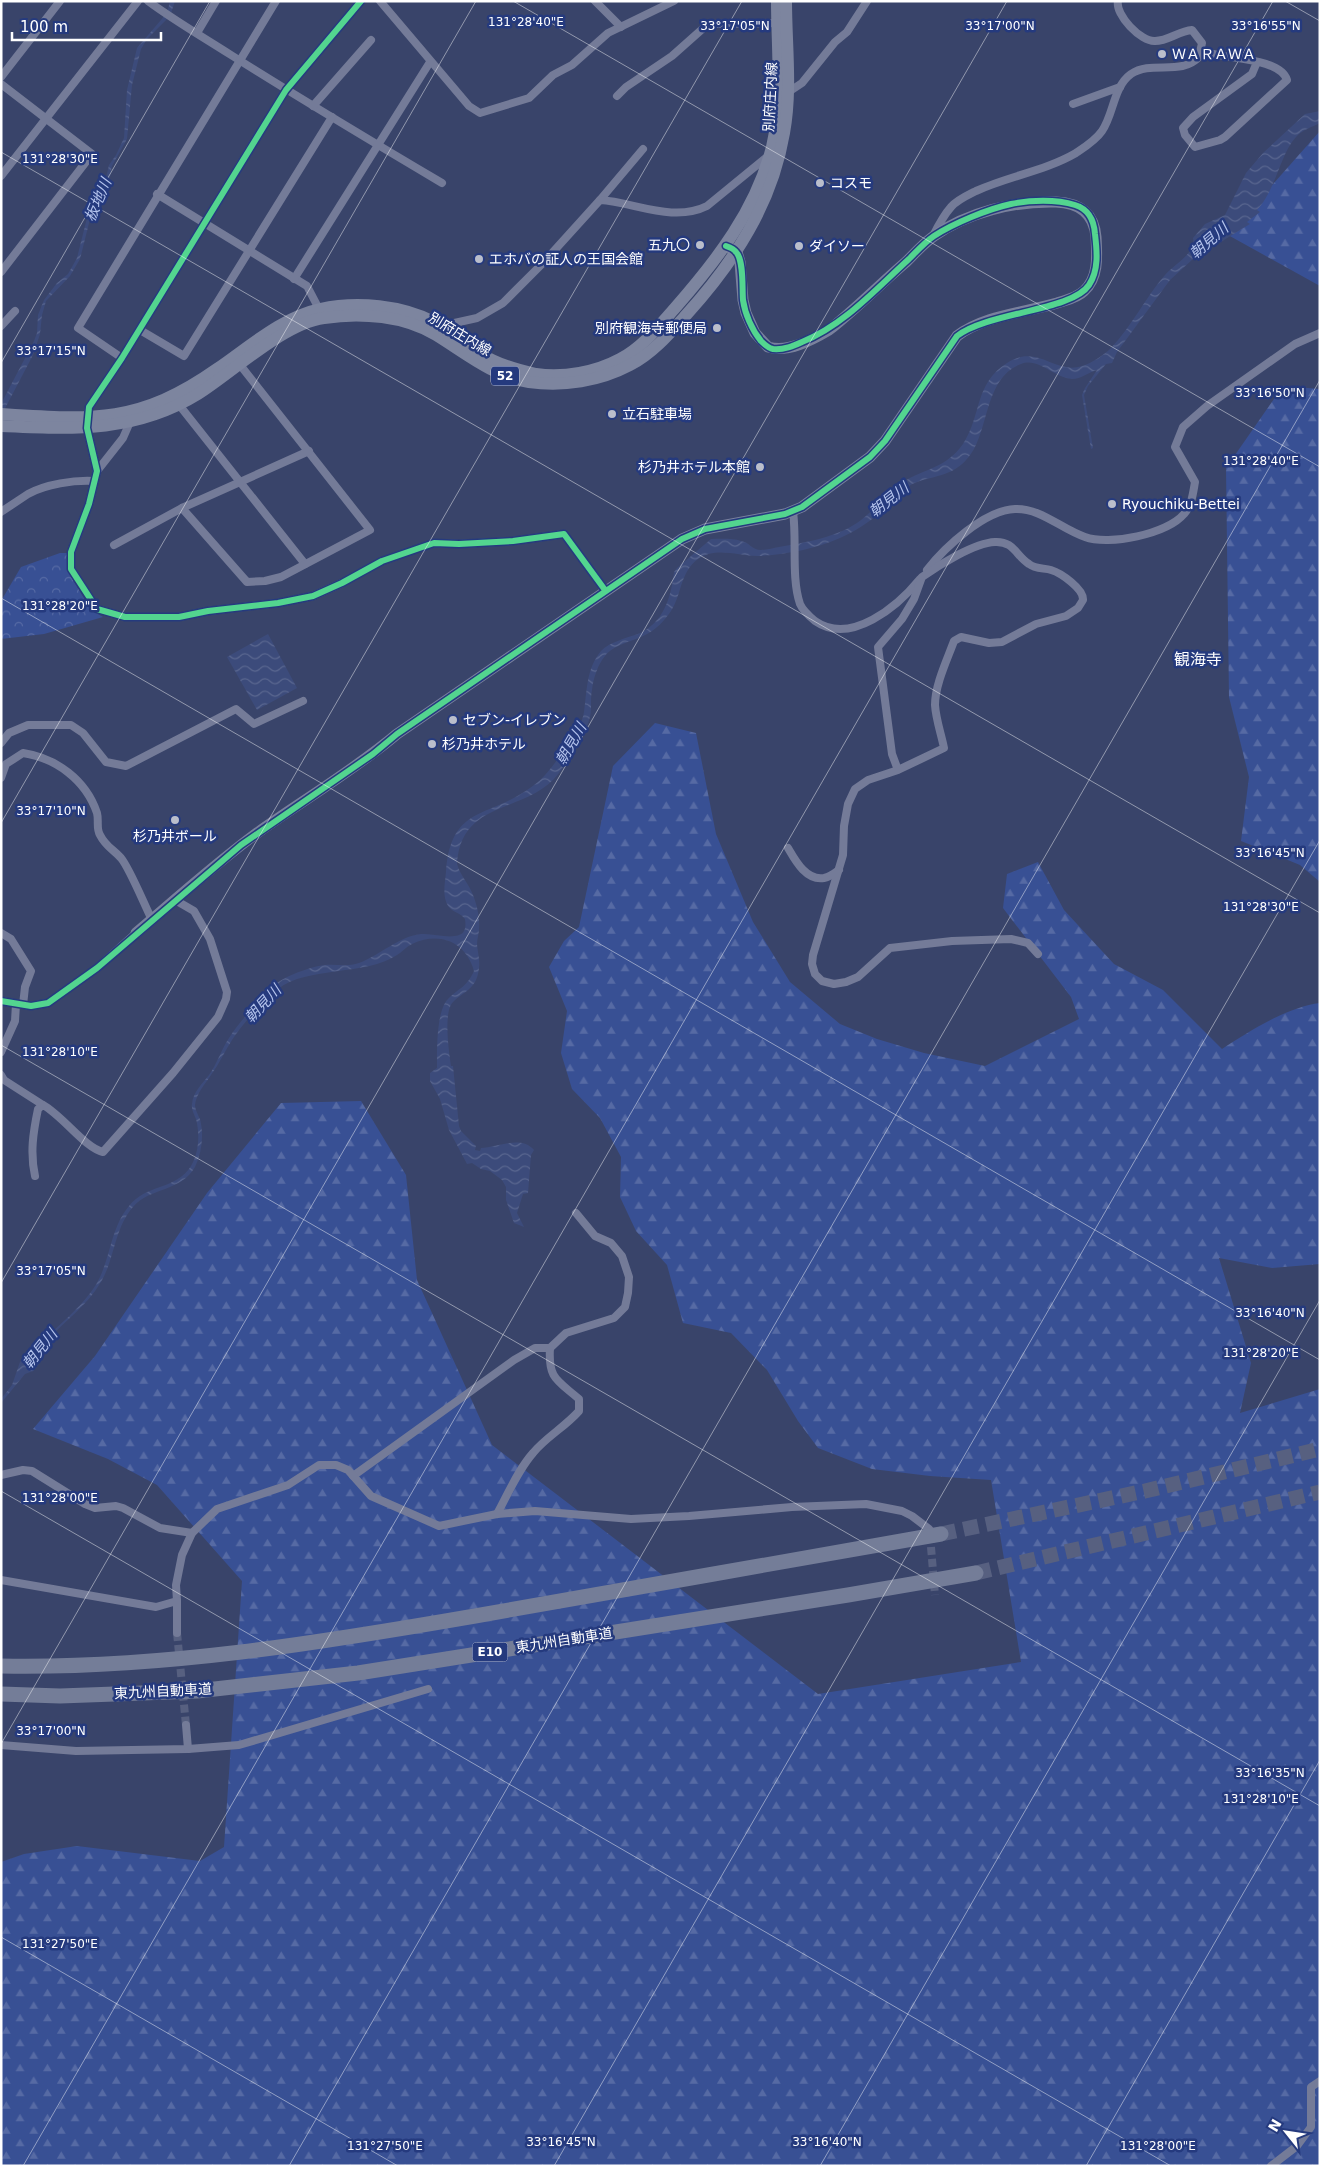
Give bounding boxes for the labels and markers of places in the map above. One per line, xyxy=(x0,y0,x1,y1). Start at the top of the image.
place label: ＷＡＲＡＷＡ xyxy=(1172,46,1256,62)
marker: ＷＡＲＡＷＡ xyxy=(1156,48,1168,60)
place label: コスモ xyxy=(830,175,872,191)
marker: コスモ xyxy=(814,177,826,189)
place label: 五九〇 xyxy=(648,237,690,253)
place label: ダイソー xyxy=(809,238,865,254)
marker: 五九〇 xyxy=(694,239,706,251)
marker: ダイソー xyxy=(793,240,805,252)
place label: エホバの証人の王国会館 xyxy=(489,251,643,267)
marker: エホバの証人の王国会館 xyxy=(473,253,485,265)
place label: 別府観海寺郵便局 xyxy=(595,320,707,336)
marker: 別府観海寺郵便局 xyxy=(711,322,723,334)
place label: 立石駐車場 xyxy=(622,406,692,422)
marker: 立石駐車場 xyxy=(606,408,618,420)
place label: 杉乃井ホテル本館 xyxy=(638,459,750,475)
marker: 杉乃井ホテル本館 xyxy=(754,461,766,473)
place label: Ryouchiku-Bettei xyxy=(1122,496,1240,512)
marker: Ryouchiku-Bettei xyxy=(1106,498,1118,510)
place label: セブン-イレブン xyxy=(463,712,566,728)
marker: セブン-イレブン xyxy=(447,714,459,726)
place label: 杉乃井ホテル xyxy=(442,736,526,752)
marker: 杉乃井ホテル xyxy=(426,738,438,750)
marker: 杉乃井ボール xyxy=(169,814,181,826)
place label: 杉乃井ボール xyxy=(133,828,217,844)

